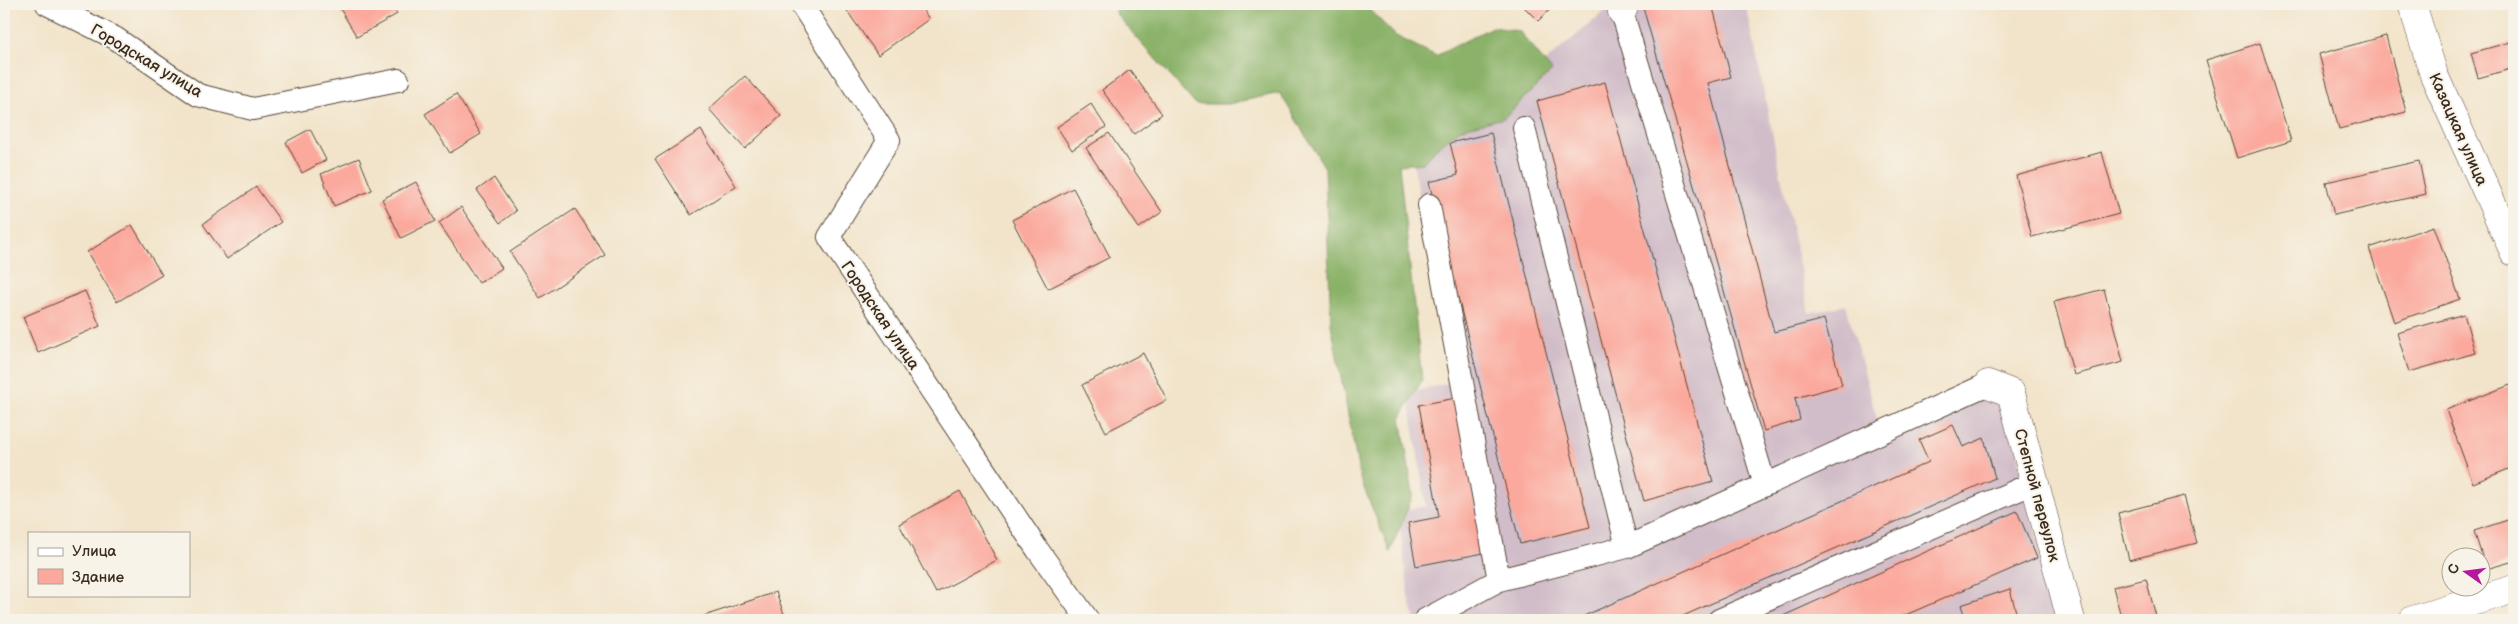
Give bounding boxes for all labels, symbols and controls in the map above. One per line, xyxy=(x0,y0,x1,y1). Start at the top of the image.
street label: Городская улица xyxy=(87,20,206,102)
street label: Казацкая улица xyxy=(2424,70,2491,189)
street label: Городская улица xyxy=(836,258,923,374)
street label: Степной переулок xyxy=(2010,427,2064,564)
legend xyxy=(28,532,190,596)
text: Улица xyxy=(72,542,117,561)
north arrow xyxy=(2440,546,2490,596)
text: С xyxy=(2444,562,2463,576)
text: Здание xyxy=(72,568,124,587)

